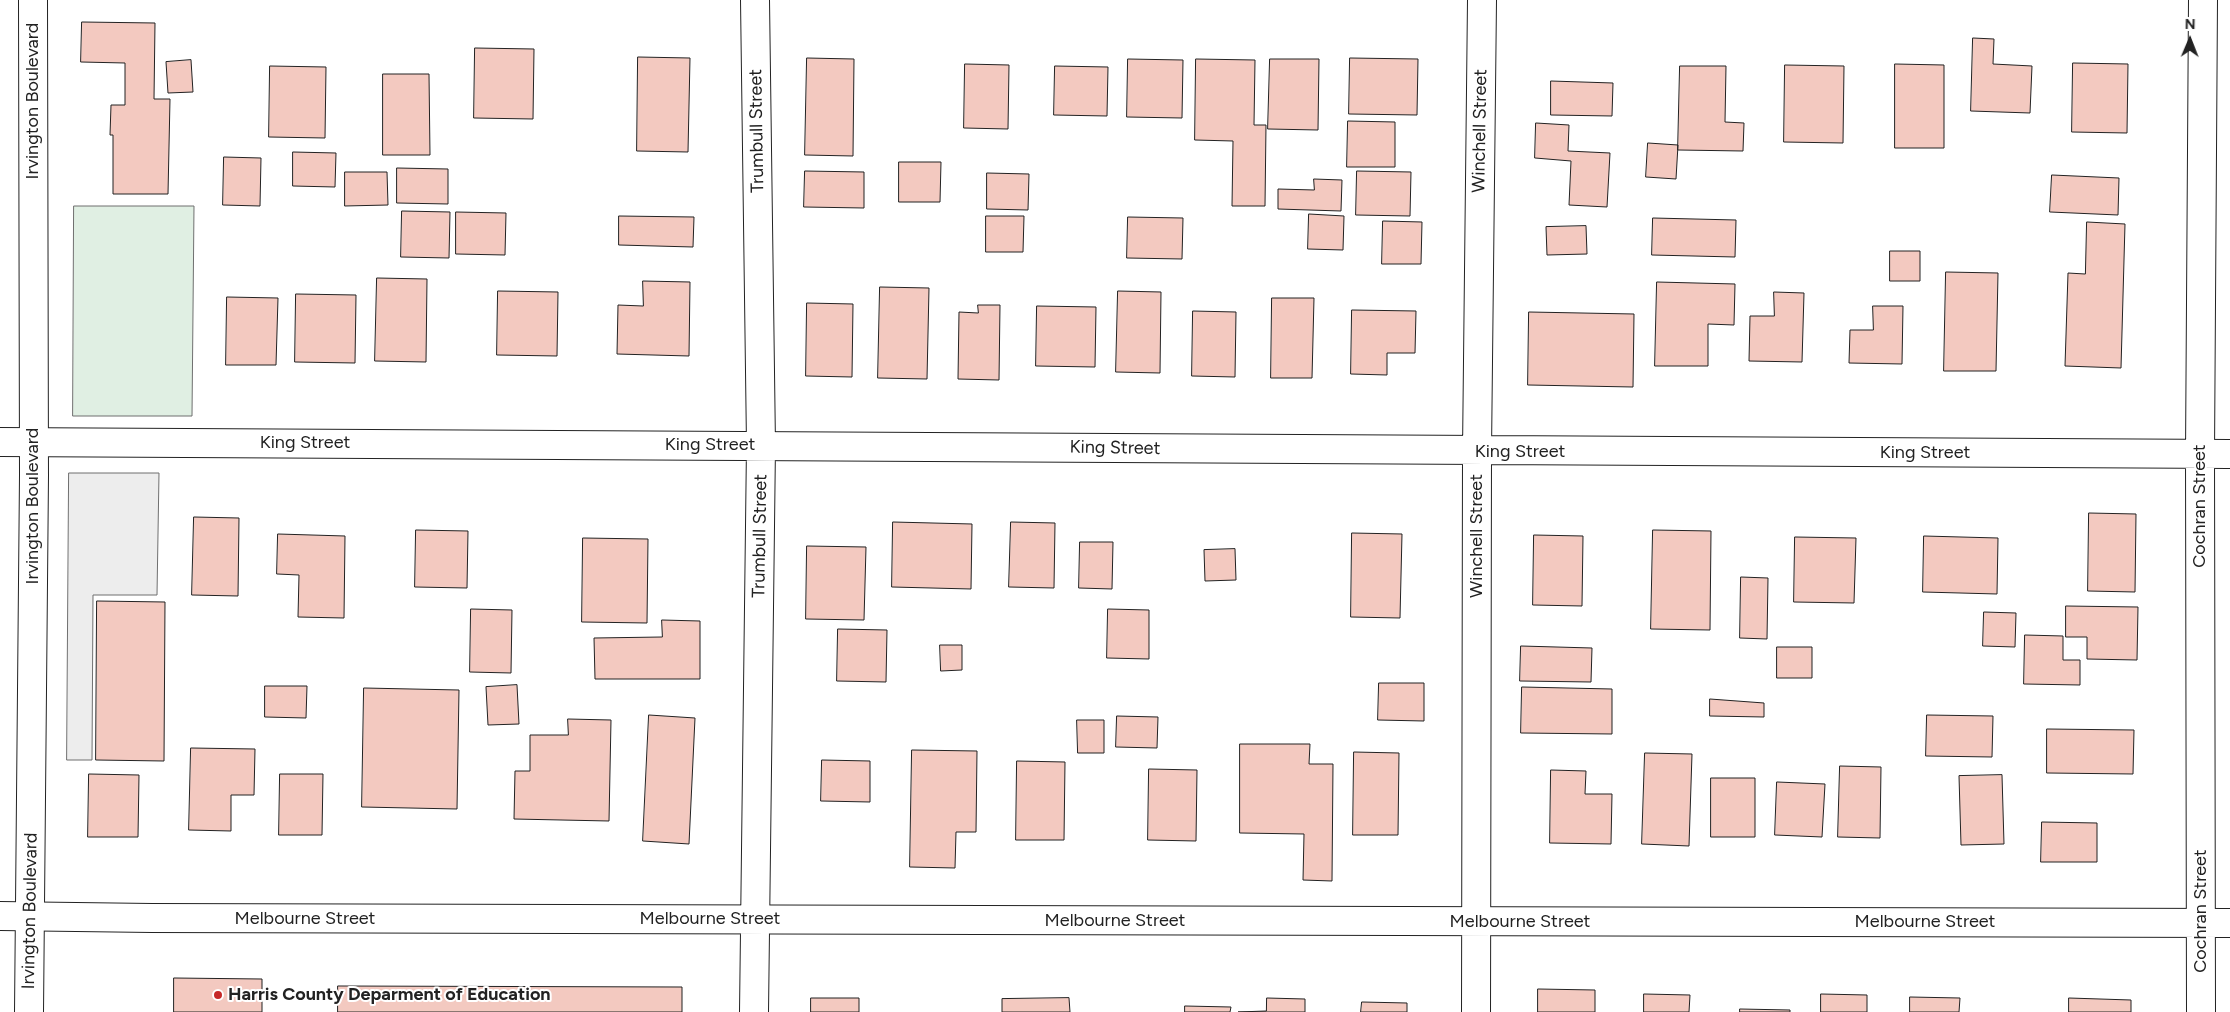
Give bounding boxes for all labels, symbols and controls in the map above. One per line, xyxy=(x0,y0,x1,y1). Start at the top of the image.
north arrow xyxy=(2165,15,2215,65)
text: N xyxy=(2185,16,2196,33)
street label: Irvington Boulevard xyxy=(22,23,44,179)
street label: Trumbull Street xyxy=(745,69,769,193)
street label: Winchell Street xyxy=(1468,69,1492,193)
street label: Irvington Boulevard xyxy=(22,428,44,584)
street label: King Street xyxy=(260,432,350,454)
street label: King Street xyxy=(665,434,755,456)
street label: King Street xyxy=(1070,436,1160,460)
street label: King Street xyxy=(1475,441,1565,463)
street label: King Street xyxy=(1880,442,1970,464)
street label: Cochran Street xyxy=(2189,444,2211,568)
street label: Trumbull Street xyxy=(748,474,772,598)
street label: Winchell Street xyxy=(1466,474,1488,598)
street label: Irvington Boulevard xyxy=(18,832,42,990)
street label: Cochran Street xyxy=(2190,849,2212,973)
street label: Melbourne Street xyxy=(235,908,375,930)
street label: Melbourne Street xyxy=(640,908,780,930)
street label: Melbourne Street xyxy=(1045,910,1185,932)
street label: Melbourne Street xyxy=(1450,911,1590,933)
street label: Melbourne Street xyxy=(1855,911,1995,933)
place label: Harris County Deparment of Education xyxy=(228,984,551,1006)
marker: Harris County Deparment of Education xyxy=(212,989,224,1001)

